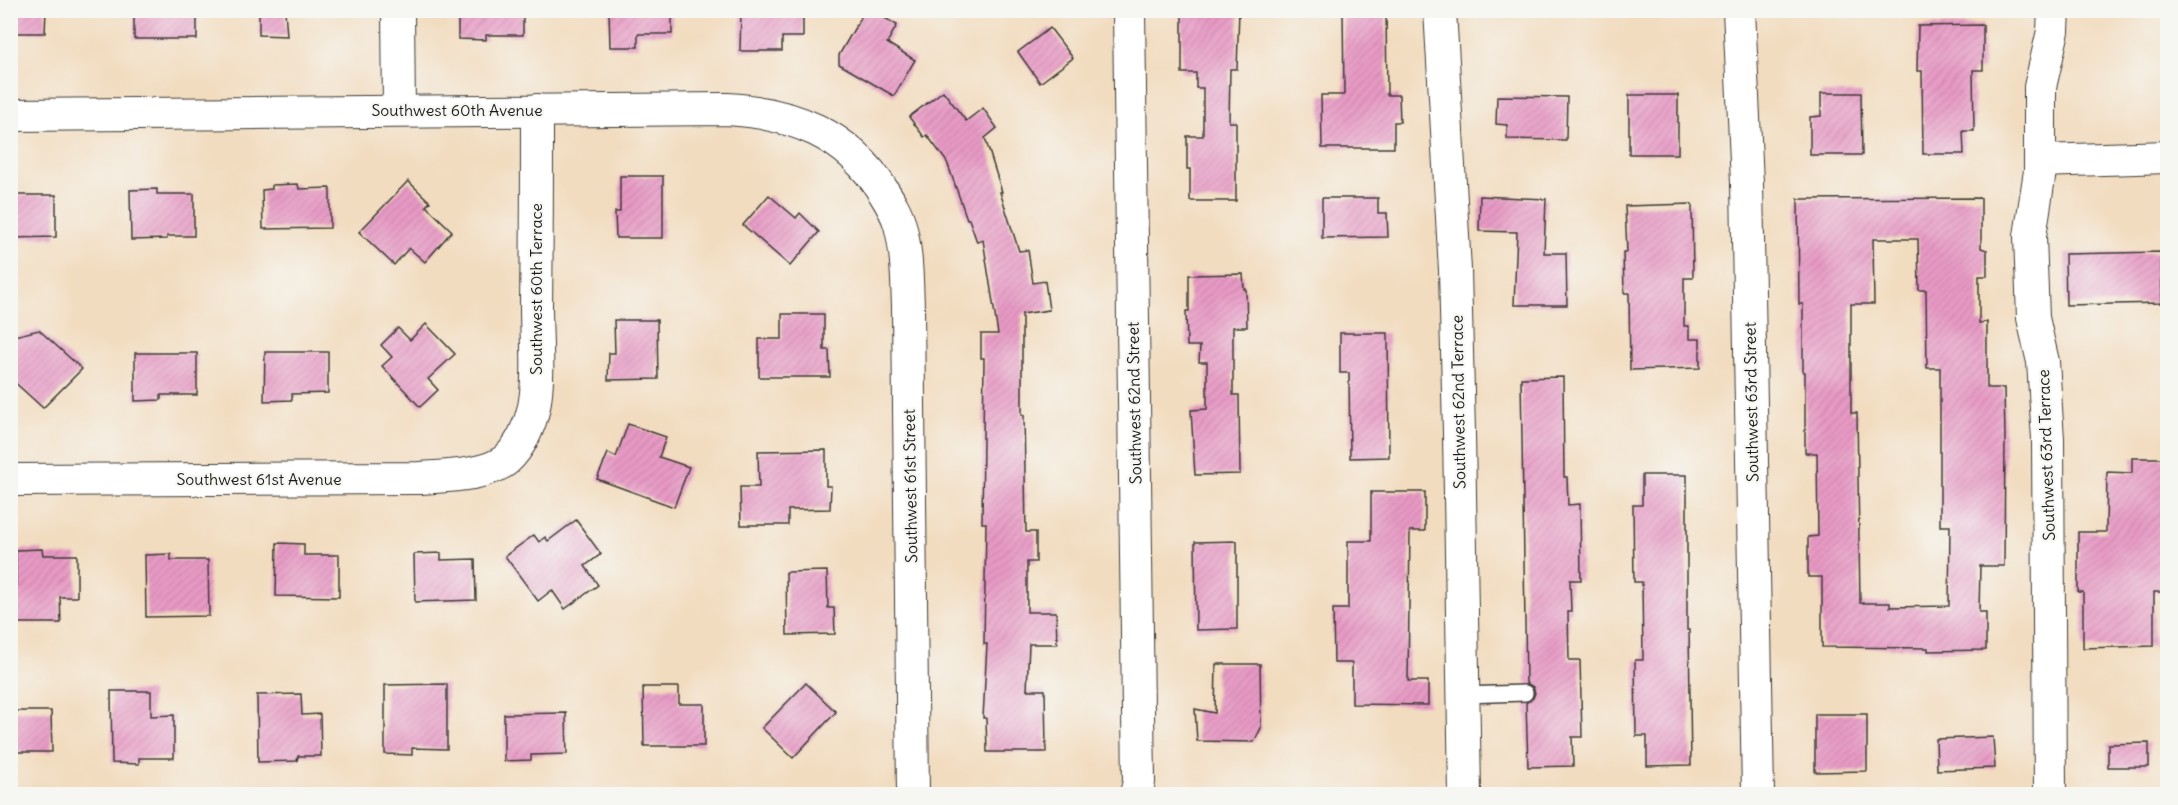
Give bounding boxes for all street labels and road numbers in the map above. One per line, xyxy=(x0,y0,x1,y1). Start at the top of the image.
street label: Southwest 60th Avenue xyxy=(371,100,543,120)
street label: Southwest 60th Terrace xyxy=(526,203,546,375)
street label: Southwest 62nd Terrace xyxy=(1446,315,1470,489)
street label: Southwest 62nd Street xyxy=(1123,321,1145,484)
street label: Southwest 63rd Street xyxy=(1740,321,1762,482)
street label: Southwest 63rd Terrace xyxy=(2033,369,2059,541)
street label: Southwest 61st Street xyxy=(899,408,921,563)
street label: Southwest 61st Avenue xyxy=(176,469,342,489)

